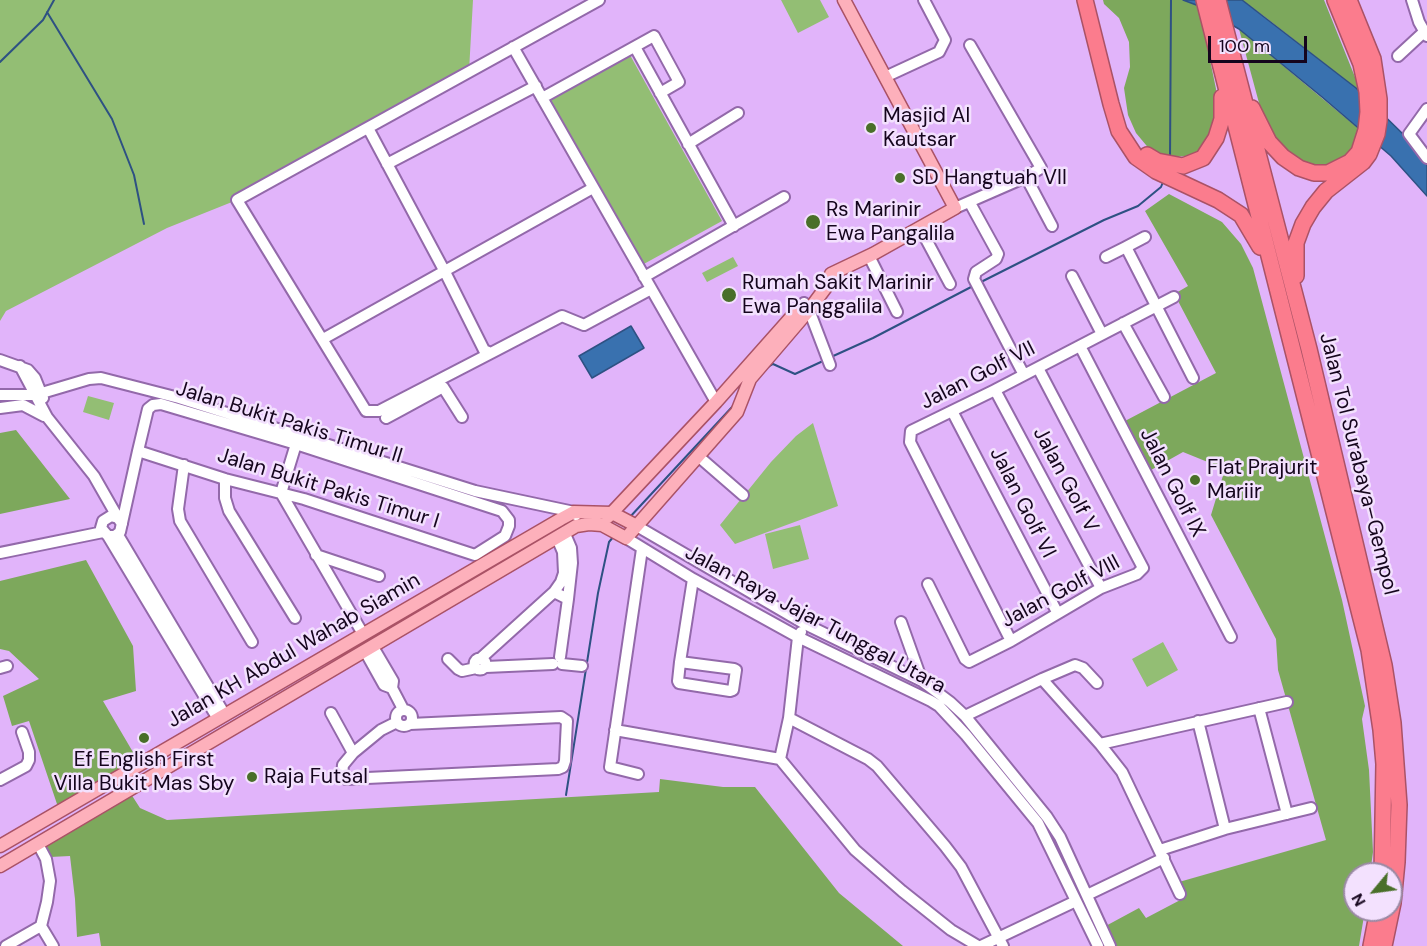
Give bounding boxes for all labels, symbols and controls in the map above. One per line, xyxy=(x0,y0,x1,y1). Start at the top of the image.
scale bar xyxy=(1211,24,1310,62)
text: 100 m xyxy=(1219,34,1270,58)
place label: Masjid Al Kautsar xyxy=(883,103,970,153)
marker: Masjid Al Kautsar xyxy=(864,121,878,135)
place label: SD Hangtuah VII xyxy=(912,165,1067,191)
marker: SD Hangtuah VII xyxy=(893,171,907,185)
place label: Rs Marinir Ewa Pangalila xyxy=(826,197,955,247)
marker: Rs Marinir Ewa Pangalila xyxy=(804,213,822,231)
place label: Rumah Sakit Marinir Ewa Panggalila xyxy=(742,270,934,320)
marker: Rumah Sakit Marinir Ewa Panggalila xyxy=(720,286,738,304)
street label: Jalan Tol Surabaya–Gempol xyxy=(1313,330,1403,598)
street label: Jalan Golf VII xyxy=(916,336,1040,416)
street label: Jalan Bukit Pakis Timur II xyxy=(173,377,405,469)
street label: Jalan Golf V xyxy=(1027,423,1103,537)
street label: Jalan Golf IX xyxy=(1134,424,1210,542)
street label: Jalan Bukit Pakis Timur I xyxy=(214,443,442,535)
street label: Jalan Golf VI xyxy=(983,444,1061,562)
place label: Flat Prajurit Mariir xyxy=(1207,455,1317,505)
marker: Flat Prajurit Mariir xyxy=(1188,473,1202,487)
street label: Jalan Raya Jajar Tunggal Utara xyxy=(680,540,950,700)
street label: Jalan Golf VIII xyxy=(998,550,1124,634)
street label: Jalan KH Abdul Wahab Siamin xyxy=(163,568,425,734)
marker: Ef English First Villa Bukit Mas Sby xyxy=(137,731,151,745)
place label: Ef English First Villa Bukit Mas Sby xyxy=(54,747,234,797)
place label: Raja Futsal xyxy=(264,764,368,790)
marker: Raja Futsal xyxy=(245,770,259,784)
north arrow xyxy=(1343,862,1403,922)
text: N xyxy=(1347,890,1371,910)

